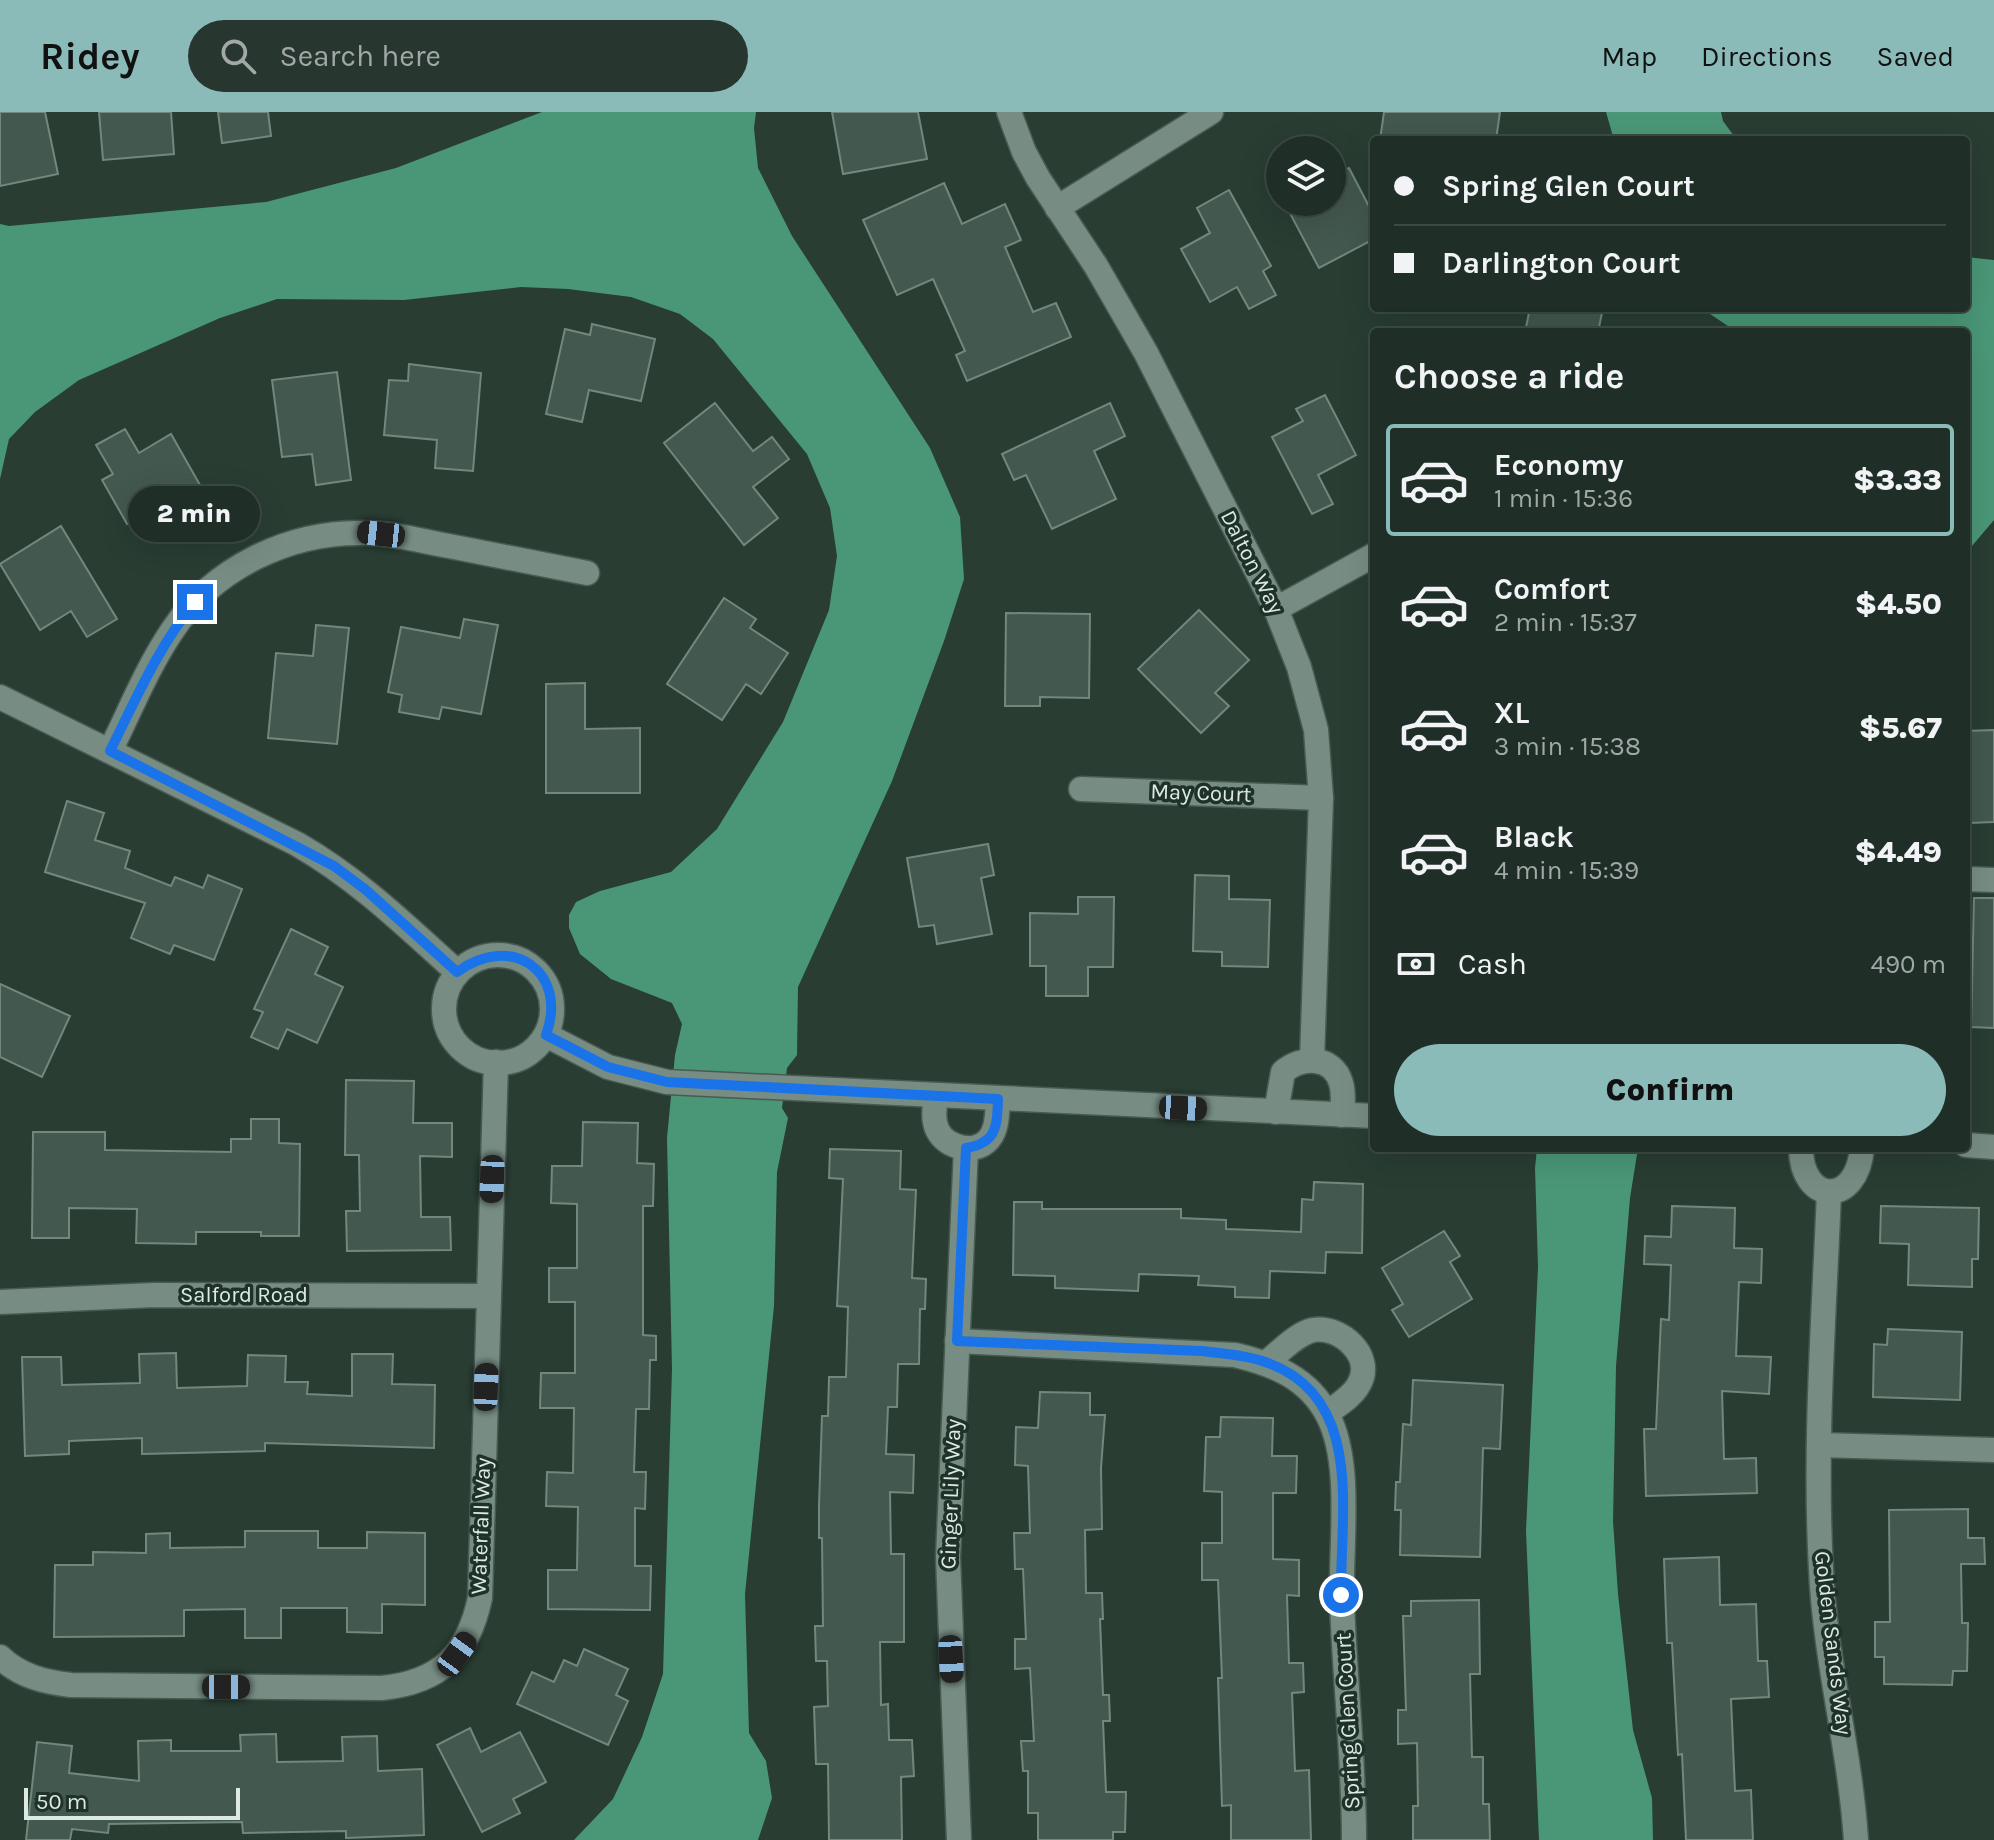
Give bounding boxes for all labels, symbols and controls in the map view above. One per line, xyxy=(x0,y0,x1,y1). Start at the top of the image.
search box xyxy=(188,20,748,92)
text: Ridey xyxy=(40,34,140,79)
icon: search xyxy=(216,34,260,78)
text: Search here xyxy=(280,38,441,74)
text: Map xyxy=(1602,40,1657,73)
text: Directions xyxy=(1701,40,1833,73)
text: Saved xyxy=(1877,40,1954,73)
map controls xyxy=(1266,136,1346,216)
button: layers xyxy=(1266,136,1346,216)
text: Spring Glen Court xyxy=(1442,168,1695,204)
text: Darlington Court xyxy=(1442,245,1681,281)
text: Choose a ride xyxy=(1394,355,1624,397)
icon: car xyxy=(1398,444,1470,516)
text: Economy xyxy=(1494,447,1624,483)
text: $3.33 xyxy=(1853,462,1942,498)
text: 1 min · 15:36 xyxy=(1494,483,1633,514)
callout: 2 min xyxy=(129,486,261,542)
text: 2 min xyxy=(157,498,231,529)
street label: Dalton Way xyxy=(1215,506,1289,618)
car xyxy=(356,520,406,548)
icon: car xyxy=(1398,568,1470,640)
text: Comfort xyxy=(1494,571,1610,607)
route end xyxy=(177,584,213,620)
text: $4.50 xyxy=(1855,586,1942,622)
text: 2 min · 15:37 xyxy=(1494,607,1637,638)
icon: car xyxy=(1398,692,1470,764)
text: XL xyxy=(1494,695,1529,731)
text: $5.67 xyxy=(1859,710,1942,746)
text: 3 min · 15:38 xyxy=(1494,731,1641,762)
street label: May Court xyxy=(1150,778,1252,808)
icon: car xyxy=(1398,816,1470,888)
text: Black xyxy=(1494,819,1574,855)
text: $4.49 xyxy=(1855,834,1942,870)
text: 4 min · 15:39 xyxy=(1494,855,1639,886)
icon: cash xyxy=(1394,942,1438,986)
text: Cash xyxy=(1458,946,1527,982)
text: 490 m xyxy=(1870,949,1946,980)
button: Confirm xyxy=(1394,1044,1946,1136)
car xyxy=(1158,1095,1208,1121)
car xyxy=(479,1155,505,1203)
street label: Salford Road xyxy=(180,1282,308,1308)
car xyxy=(473,1363,499,1411)
street label: Ginger Lily Way xyxy=(935,1418,967,1570)
street label: Waterfall Way xyxy=(466,1457,496,1595)
street label: Golden Sands Way xyxy=(1809,1550,1857,1736)
route start xyxy=(1323,1577,1359,1613)
car xyxy=(433,1628,481,1680)
street label: Spring Glen Court xyxy=(1330,1632,1366,1810)
car xyxy=(938,1634,964,1684)
car xyxy=(202,1675,250,1699)
scale bar xyxy=(24,1784,240,1820)
text: 50 m xyxy=(36,1789,87,1815)

